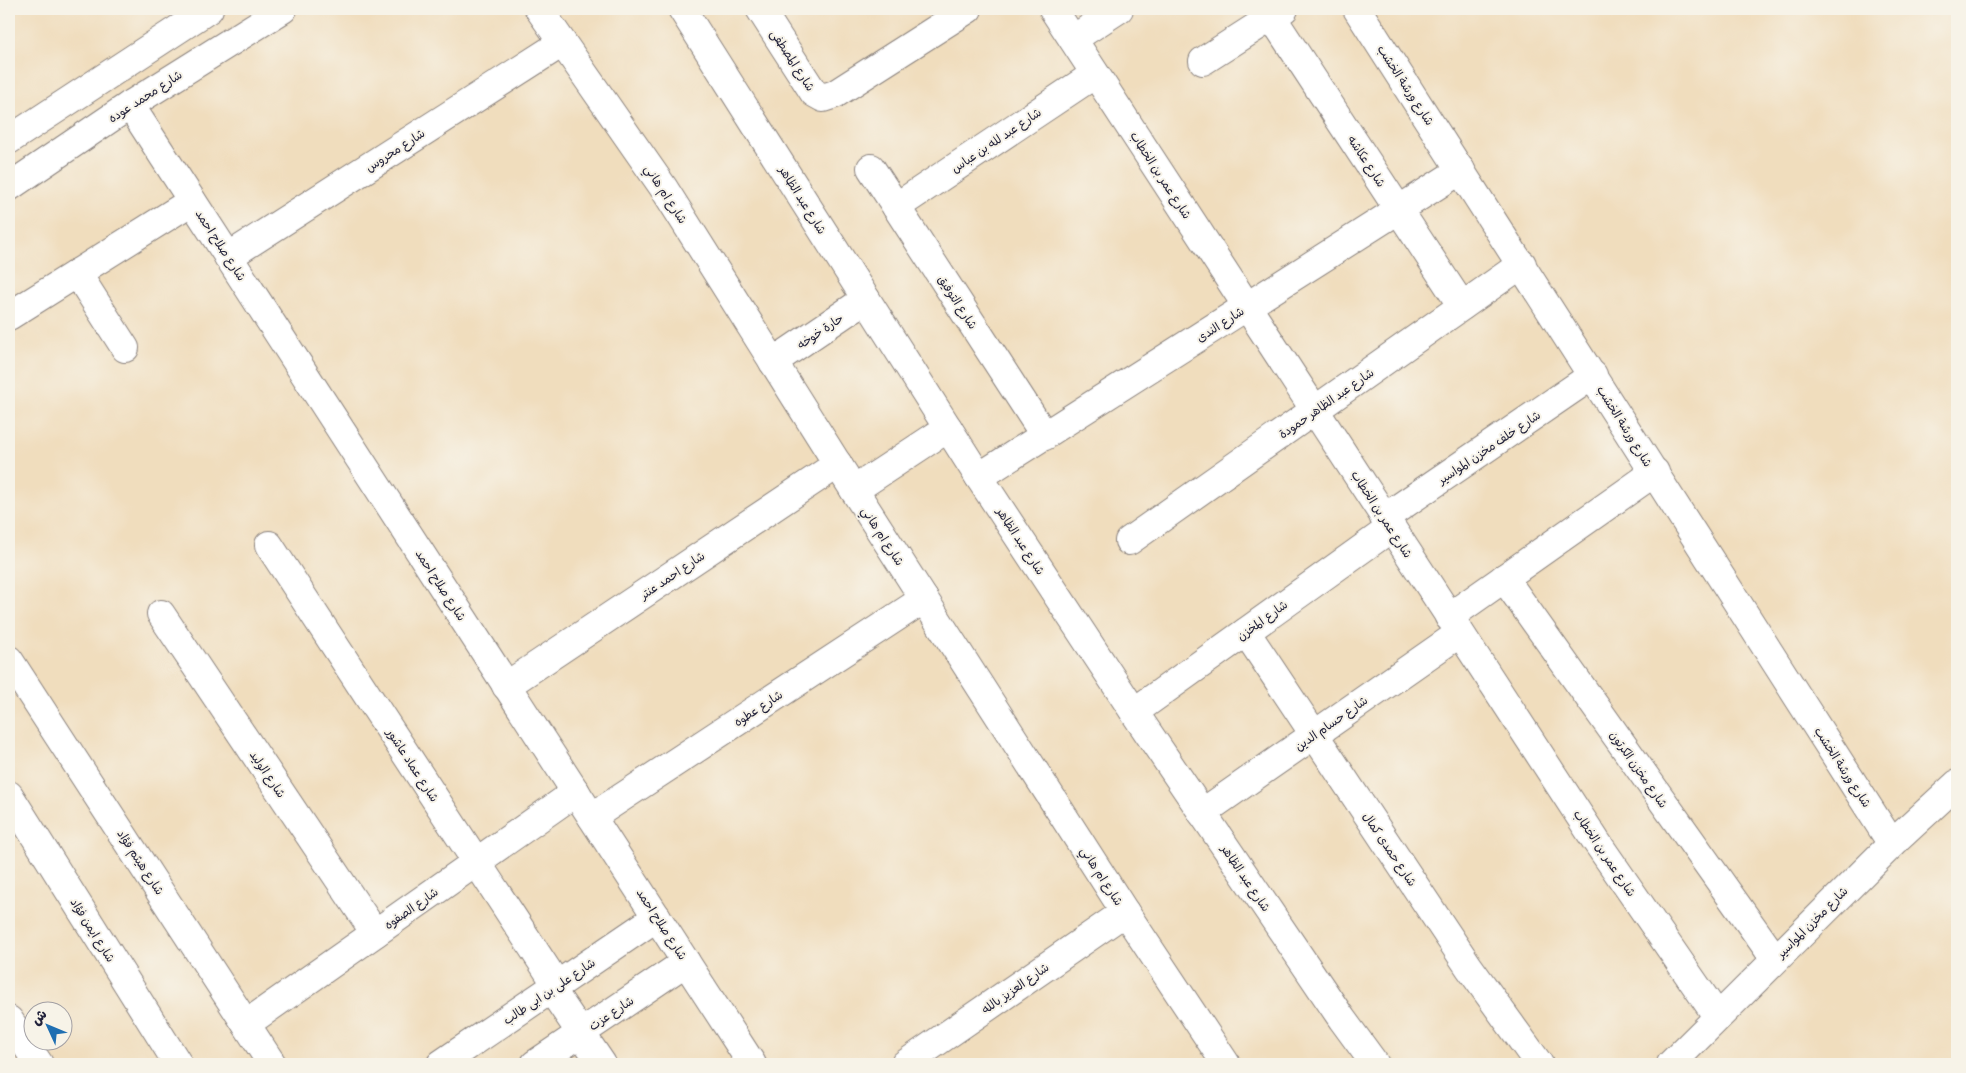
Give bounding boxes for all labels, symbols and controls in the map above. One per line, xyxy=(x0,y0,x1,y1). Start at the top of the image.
street label: شارع المصطفى xyxy=(766,26,818,95)
street label: شارع ورشة الخشب xyxy=(1373,42,1438,129)
street label: شارع محمد عوده xyxy=(105,67,186,127)
street label: شارع عبد لله بن عباس xyxy=(948,104,1045,177)
street label: شارع محروس xyxy=(362,125,429,176)
street label: شارع عمر بن الخطاب xyxy=(1126,129,1195,223)
street label: شارع عكاشه xyxy=(1343,132,1389,191)
street label: شارع ام هاني xyxy=(638,162,691,228)
street label: شارع عبد الظاهر xyxy=(774,162,830,238)
street label: شارع صلاح احمد xyxy=(191,207,250,285)
street label: شارع التوفيق xyxy=(933,272,981,333)
street label: شارع الندى xyxy=(1193,303,1248,347)
street label: حارة خوخه xyxy=(794,310,846,352)
street label: شارع عبد الظاهر حمودة xyxy=(1276,365,1378,443)
street label: شارع ورشة الخشب xyxy=(1592,383,1656,470)
street label: شارع خلف مخزن المواسير xyxy=(1434,407,1544,489)
street label: شارع عمر بن الخطاب xyxy=(1347,468,1416,562)
street label: شارع ام هاني xyxy=(855,504,908,570)
street label: شارع عبد الظاهر xyxy=(991,504,1048,579)
street label: شارع صلاح احمد xyxy=(411,547,470,625)
street label: شارع احمد عنتر xyxy=(636,548,708,604)
street label: شارع المخزن xyxy=(1234,597,1291,645)
street label: شارع عطوه xyxy=(731,687,786,731)
street label: شارع حسام الدين xyxy=(1292,692,1372,755)
street label: شارع ورشة الخشب xyxy=(1810,724,1875,811)
street label: شارع عماد عاشور xyxy=(381,725,442,806)
street label: شارع مخزن الكرتون xyxy=(1605,728,1671,812)
street label: شارع الوليد xyxy=(245,748,289,802)
street label: شارع عمر بن الخطاب xyxy=(1569,807,1639,900)
street label: شارع حمدى كمال xyxy=(1358,809,1420,890)
street label: شارع هيثم فؤاد xyxy=(113,826,168,899)
street label: شارع عبد الظاهر xyxy=(1216,841,1274,915)
street label: شارع ام هاني xyxy=(1074,844,1127,910)
street label: شارع مخزن المواسير xyxy=(1772,883,1852,963)
street label: شارع الصفوه xyxy=(381,884,442,934)
street label: شارع صلاح احمد xyxy=(632,886,691,964)
street label: شارع ايمن فؤاد xyxy=(66,895,119,966)
street label: شارع على بن ابى طالب xyxy=(500,955,599,1029)
street label: شارع العزيز بالله xyxy=(978,959,1053,1018)
street label: شارع عزت xyxy=(586,993,637,1035)
north arrow xyxy=(22,1000,72,1050)
text: ش xyxy=(27,1005,50,1029)

